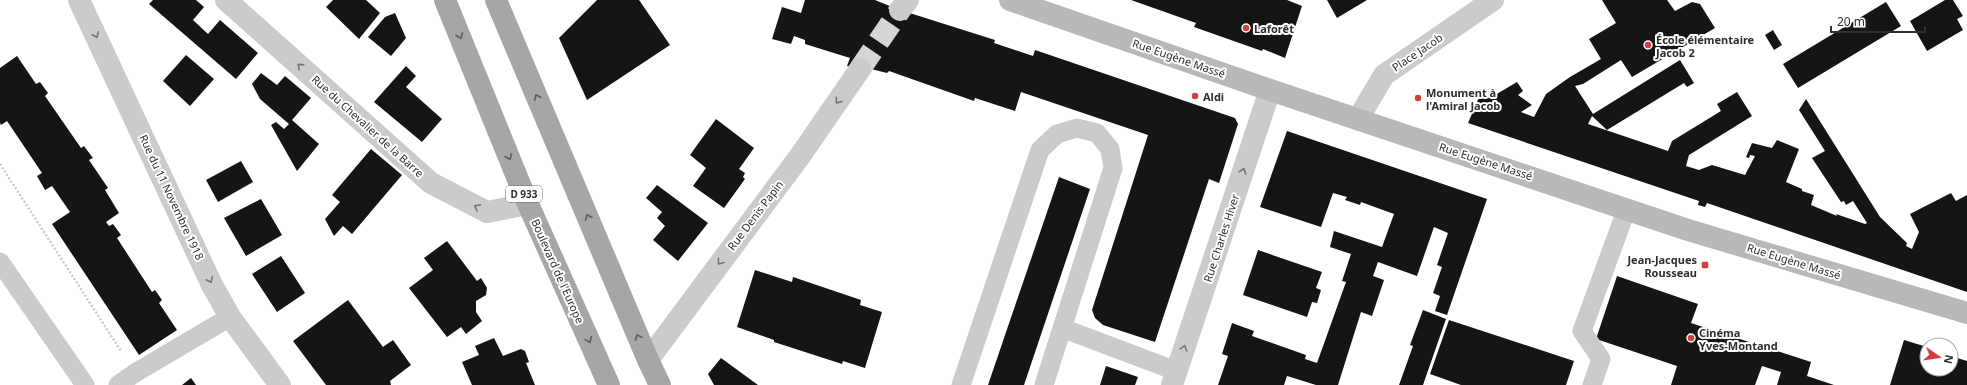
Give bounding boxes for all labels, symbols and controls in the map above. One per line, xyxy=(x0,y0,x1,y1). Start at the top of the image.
scale bar xyxy=(1831,8,1925,34)
text: 20 m xyxy=(1837,13,1865,30)
place label: Laforêt xyxy=(1254,21,1294,36)
marker: Laforêt xyxy=(1241,23,1251,33)
street label: Place Jacob xyxy=(1389,29,1445,74)
one-way arrow xyxy=(91,31,99,39)
place label: École élémentaire Jacob 2 xyxy=(1655,32,1755,60)
one-way arrow xyxy=(455,33,463,40)
street label: Rue Eugène Massé xyxy=(1131,35,1227,81)
marker: École élémentaire Jacob 2 xyxy=(1643,40,1653,50)
one-way arrow xyxy=(297,63,304,70)
street label: Rue du Chevalier de la Barre xyxy=(309,72,427,180)
place label: Monument à l'Amiral Jacob xyxy=(1426,85,1500,113)
place label: Aldi xyxy=(1203,89,1224,104)
marker: Aldi xyxy=(1190,91,1200,101)
marker: Monument à l'Amiral Jacob xyxy=(1413,93,1423,103)
one-way arrow xyxy=(534,94,542,102)
one-way arrow xyxy=(835,97,843,104)
street label: Rue du 11 Novembre 1918 xyxy=(136,132,208,262)
street label: Rue Eugène Massé xyxy=(1437,139,1535,183)
one-way arrow xyxy=(504,153,512,160)
one-way arrow xyxy=(1238,168,1247,175)
street label: Rue Denis Papin xyxy=(724,177,786,253)
road number: D 933 xyxy=(506,186,542,202)
street label: Rue Charles Hiver xyxy=(1200,192,1242,284)
one-way arrow xyxy=(474,204,481,212)
one-way arrow xyxy=(584,214,592,221)
street label: Boulevard de l'Europe xyxy=(528,216,588,326)
street label: Rue Eugène Massé xyxy=(1745,240,1843,282)
place label: Jean-Jacques Rousseau xyxy=(1626,252,1697,280)
one-way arrow xyxy=(718,258,725,265)
marker: Jean-Jacques Rousseau xyxy=(1700,260,1710,270)
one-way arrow xyxy=(205,276,213,283)
place label: Cinéma Yves-Montand xyxy=(1699,325,1778,353)
one-way arrow xyxy=(635,333,643,340)
marker: Cinéma Yves-Montand xyxy=(1686,333,1696,343)
one-way arrow xyxy=(584,335,592,343)
north arrow xyxy=(1919,337,1959,377)
one-way arrow xyxy=(1179,345,1188,352)
text: N xyxy=(1941,353,1958,365)

